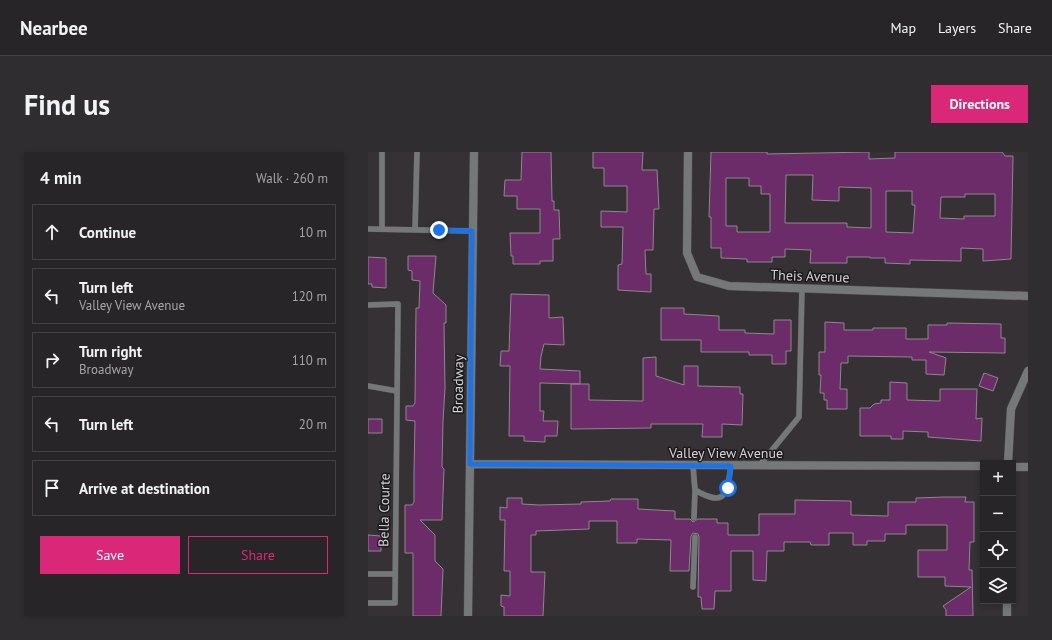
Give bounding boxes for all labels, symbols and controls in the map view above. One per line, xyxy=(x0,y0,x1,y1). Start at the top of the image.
text: Nearbee xyxy=(20,16,88,40)
text: Map xyxy=(890,19,916,37)
text: Layers xyxy=(938,19,976,37)
text: Share xyxy=(998,19,1032,37)
button: Directions xyxy=(931,85,1028,123)
text: Find us xyxy=(24,86,110,123)
text: 4 min xyxy=(40,167,81,189)
text: Walk · 260 m xyxy=(256,170,328,187)
icon: ahead xyxy=(41,221,63,243)
route end xyxy=(430,221,448,239)
text: Continue xyxy=(79,223,136,242)
text: 10 m xyxy=(299,224,327,241)
street label: Theis Avenue xyxy=(770,266,850,286)
text: Turn left xyxy=(79,278,133,297)
icon: left xyxy=(41,285,63,307)
text: 120 m xyxy=(292,288,327,305)
text: Valley View Avenue xyxy=(79,297,185,314)
text: Turn right xyxy=(79,342,142,361)
icon: right xyxy=(41,349,63,371)
text: 110 m xyxy=(292,352,327,369)
street label: Broadway xyxy=(448,354,468,413)
text: Broadway xyxy=(79,361,133,378)
icon: left xyxy=(41,413,63,435)
text: Turn left xyxy=(79,415,133,434)
text: 20 m xyxy=(299,416,327,433)
street label: Valley View Avenue xyxy=(668,444,783,462)
map controls xyxy=(980,460,1016,604)
button: + xyxy=(980,460,1016,496)
street label: Bella Courte xyxy=(374,473,394,547)
icon: arrive xyxy=(41,477,63,499)
text: Arrive at destination xyxy=(79,479,210,498)
route start xyxy=(719,479,737,497)
button: − xyxy=(980,496,1016,532)
button: locate xyxy=(980,532,1016,568)
button: Save xyxy=(40,536,180,574)
button: Share xyxy=(188,536,328,574)
button: layers xyxy=(980,568,1016,604)

